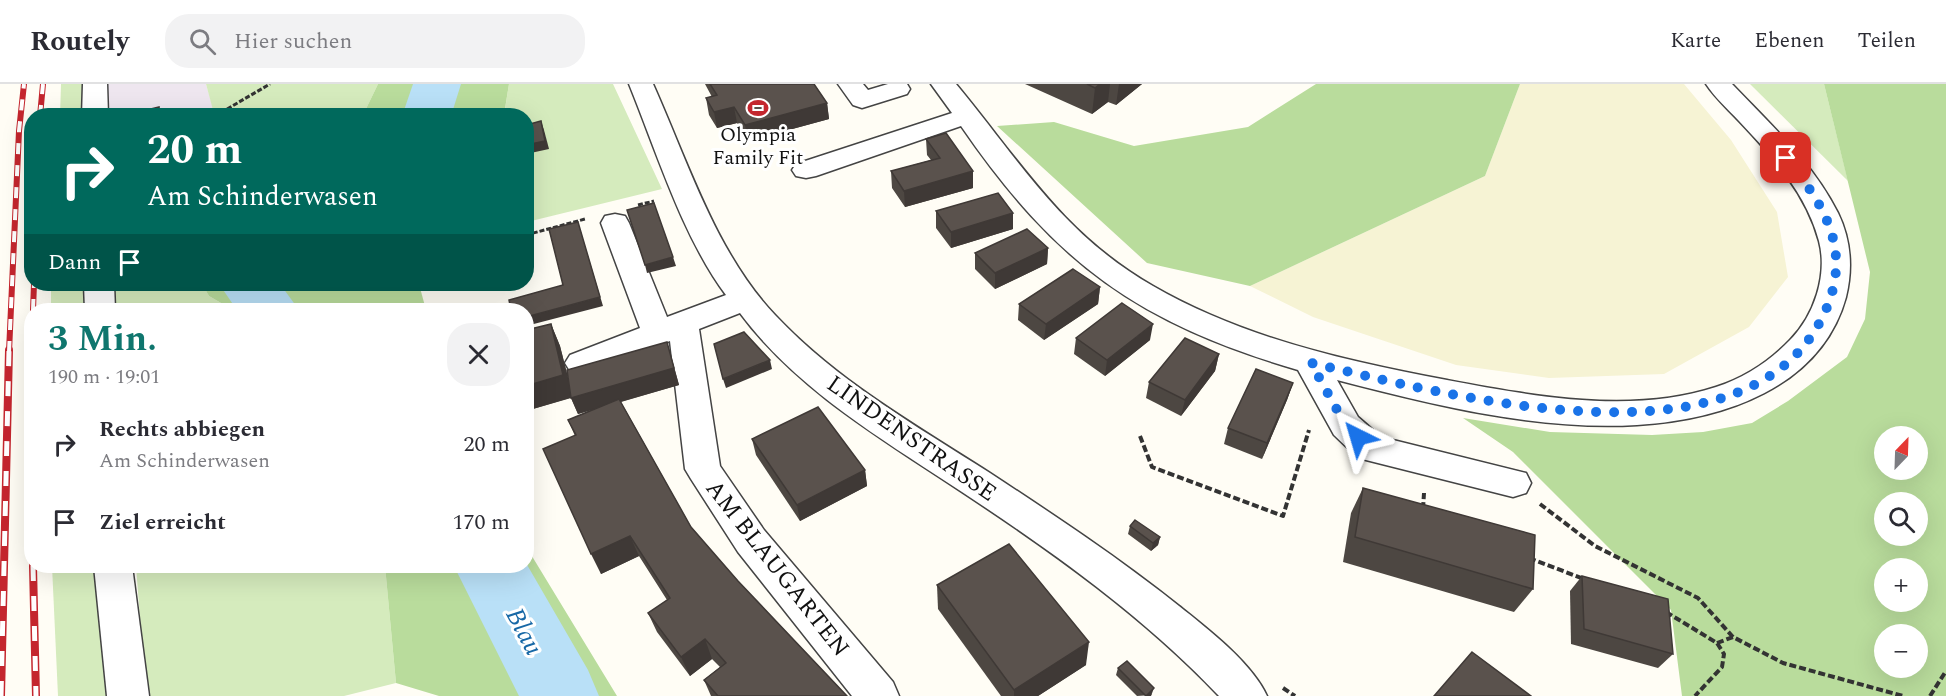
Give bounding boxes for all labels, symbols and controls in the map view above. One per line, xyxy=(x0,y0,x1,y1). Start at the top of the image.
search box xyxy=(165,14,585,68)
text: Routely xyxy=(30,20,129,63)
icon: search xyxy=(186,25,219,58)
text: Hier suchen xyxy=(234,25,352,58)
text: Karte xyxy=(1670,25,1721,57)
text: Ebenen xyxy=(1754,25,1825,57)
text: Teilen xyxy=(1858,25,1916,57)
sports icon: Olympia Family Fit xyxy=(746,96,770,120)
text: 20 m xyxy=(147,119,242,182)
place label: Olympia Family Fit xyxy=(713,120,803,173)
icon: right xyxy=(48,132,126,210)
pin xyxy=(1760,132,1811,183)
icon: arrive xyxy=(1769,141,1802,174)
text: Am Schinderwasen xyxy=(147,176,378,218)
text: Dann xyxy=(48,246,101,279)
icon: arrive xyxy=(113,246,146,279)
text: 3 Min. xyxy=(48,312,157,367)
button: close xyxy=(447,323,510,386)
text: 190 m · 19:01 xyxy=(48,362,160,392)
street label: LINDENSTRASSE xyxy=(819,367,1004,511)
position arrow xyxy=(1326,405,1390,469)
text: Rechts abbiegen xyxy=(99,413,265,446)
north arrow xyxy=(1874,426,1928,480)
map controls xyxy=(1874,426,1928,678)
icon: right xyxy=(48,428,81,461)
text: 20 m xyxy=(464,428,510,461)
text: Am Schinderwasen xyxy=(99,446,270,476)
street label: AM BLAUGARTEN xyxy=(696,472,858,665)
button: search xyxy=(1874,492,1928,546)
icon: arrive xyxy=(48,506,81,539)
text: Ziel erreicht xyxy=(99,506,226,539)
text: 170 m xyxy=(453,506,510,539)
button: + xyxy=(1874,558,1928,612)
water label: Blau xyxy=(495,600,554,663)
button: − xyxy=(1874,624,1928,678)

